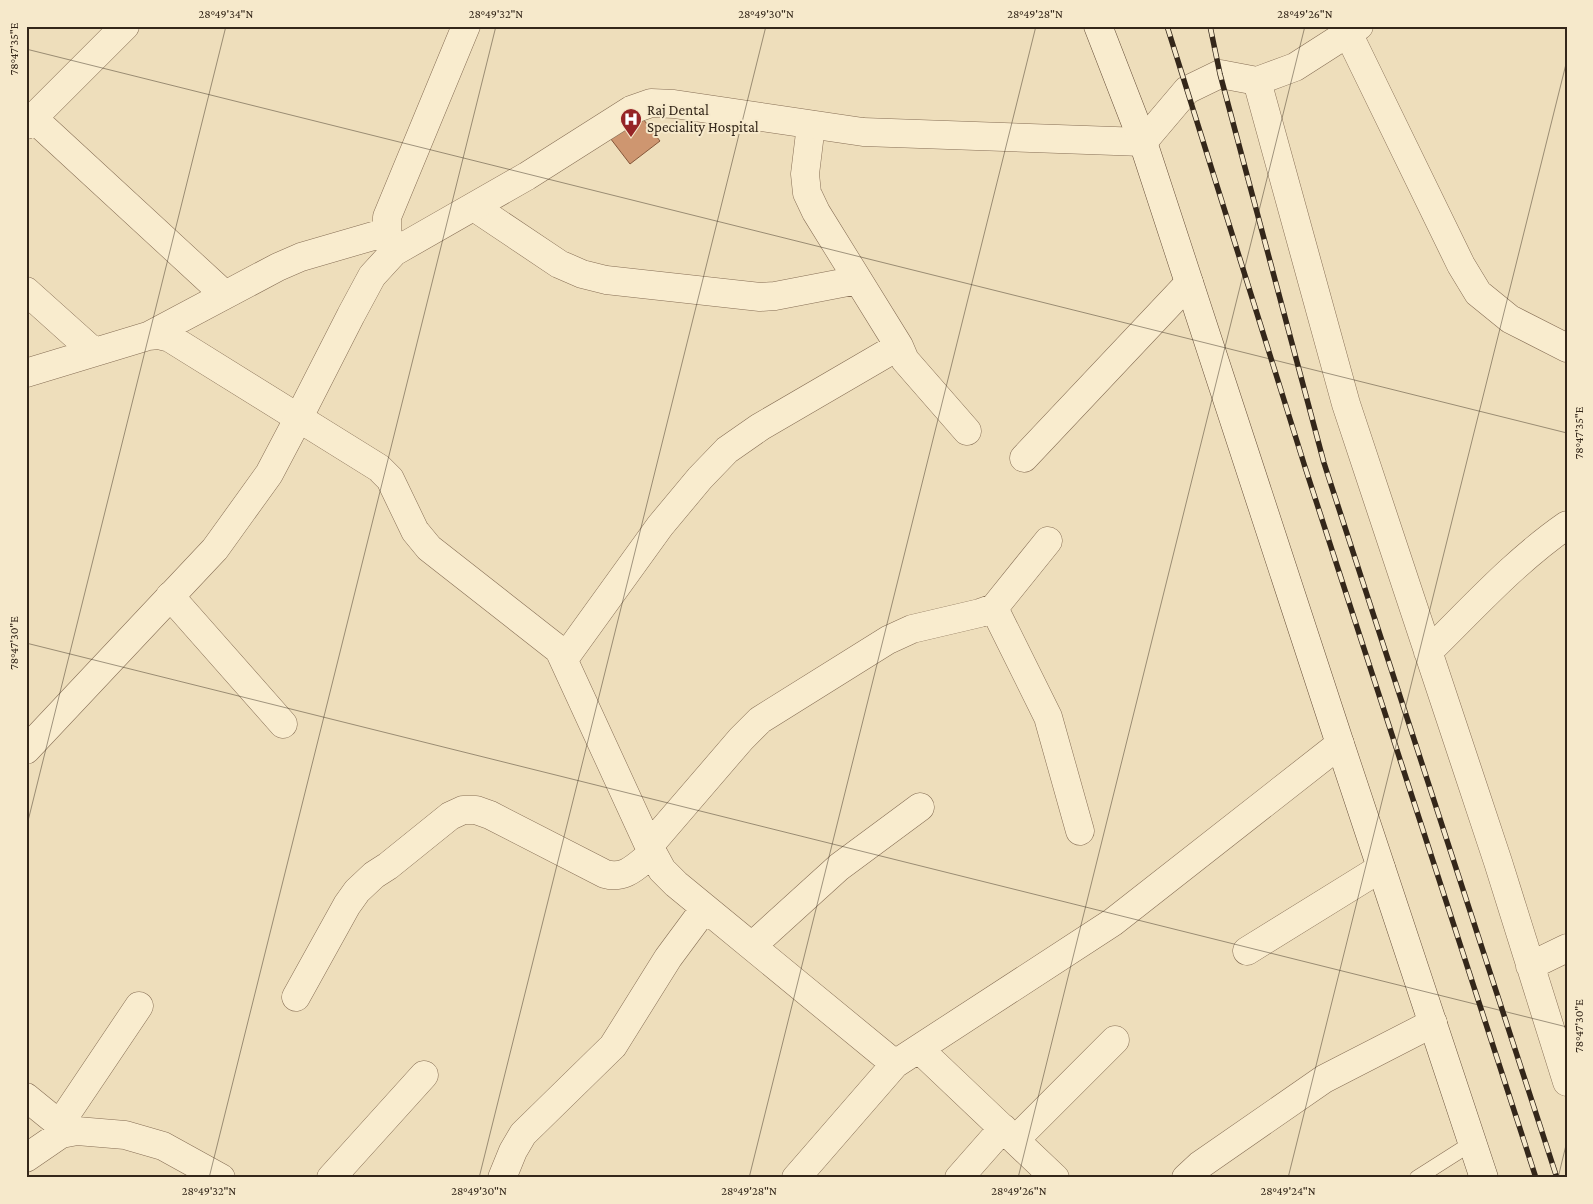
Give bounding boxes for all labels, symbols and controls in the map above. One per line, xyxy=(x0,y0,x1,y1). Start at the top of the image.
text: 28°49'34"N xyxy=(199,7,254,21)
text: 28°49'32"N xyxy=(469,7,523,21)
text: 28°49'30"N xyxy=(738,7,794,21)
text: 28°49'28"N xyxy=(1007,7,1063,21)
text: 28°49'26"N xyxy=(1277,7,1333,21)
text: 78°47'35"E xyxy=(7,22,21,75)
place label: Raj Dental Speciality Hospital xyxy=(647,102,759,136)
hospital icon: Raj Dental Speciality Hospital xyxy=(619,107,643,138)
text: 78°47'35"E xyxy=(1572,406,1586,459)
text: 78°47'30"E xyxy=(7,616,21,670)
text: 78°47'30"E xyxy=(1572,999,1586,1053)
text: 28°49'32"N xyxy=(182,1184,236,1198)
text: 28°49'30"N xyxy=(451,1184,507,1198)
text: 28°49'28"N xyxy=(721,1184,777,1198)
text: 28°49'26"N xyxy=(991,1184,1047,1198)
text: 28°49'24"N xyxy=(1260,1184,1316,1198)

